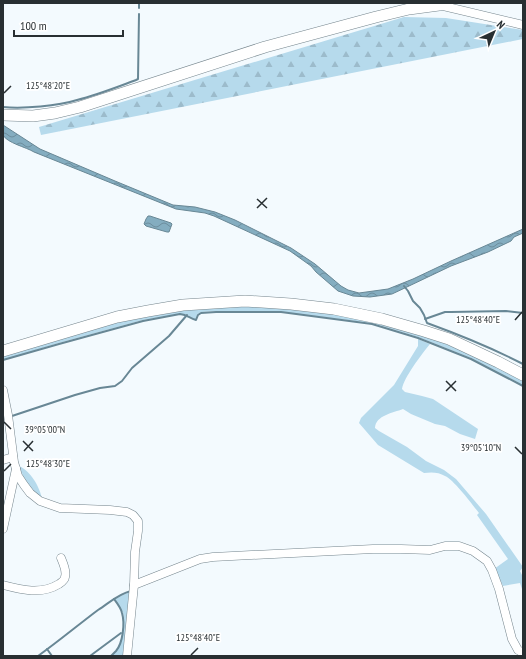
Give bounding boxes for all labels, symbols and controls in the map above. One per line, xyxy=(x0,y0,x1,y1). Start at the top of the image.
scale bar xyxy=(14,12,123,38)
north arrow xyxy=(474,12,514,52)
text: 100 m xyxy=(20,18,47,33)
text: N xyxy=(494,18,508,32)
text: 125°48'20"E xyxy=(26,79,70,92)
text: 125°48'40"E xyxy=(456,313,500,326)
text: 39°05'00"N xyxy=(25,423,65,436)
text: 39°05'10"N xyxy=(461,441,501,454)
text: 125°48'30"E xyxy=(26,457,70,470)
text: 125°48'40"E xyxy=(176,631,220,644)

